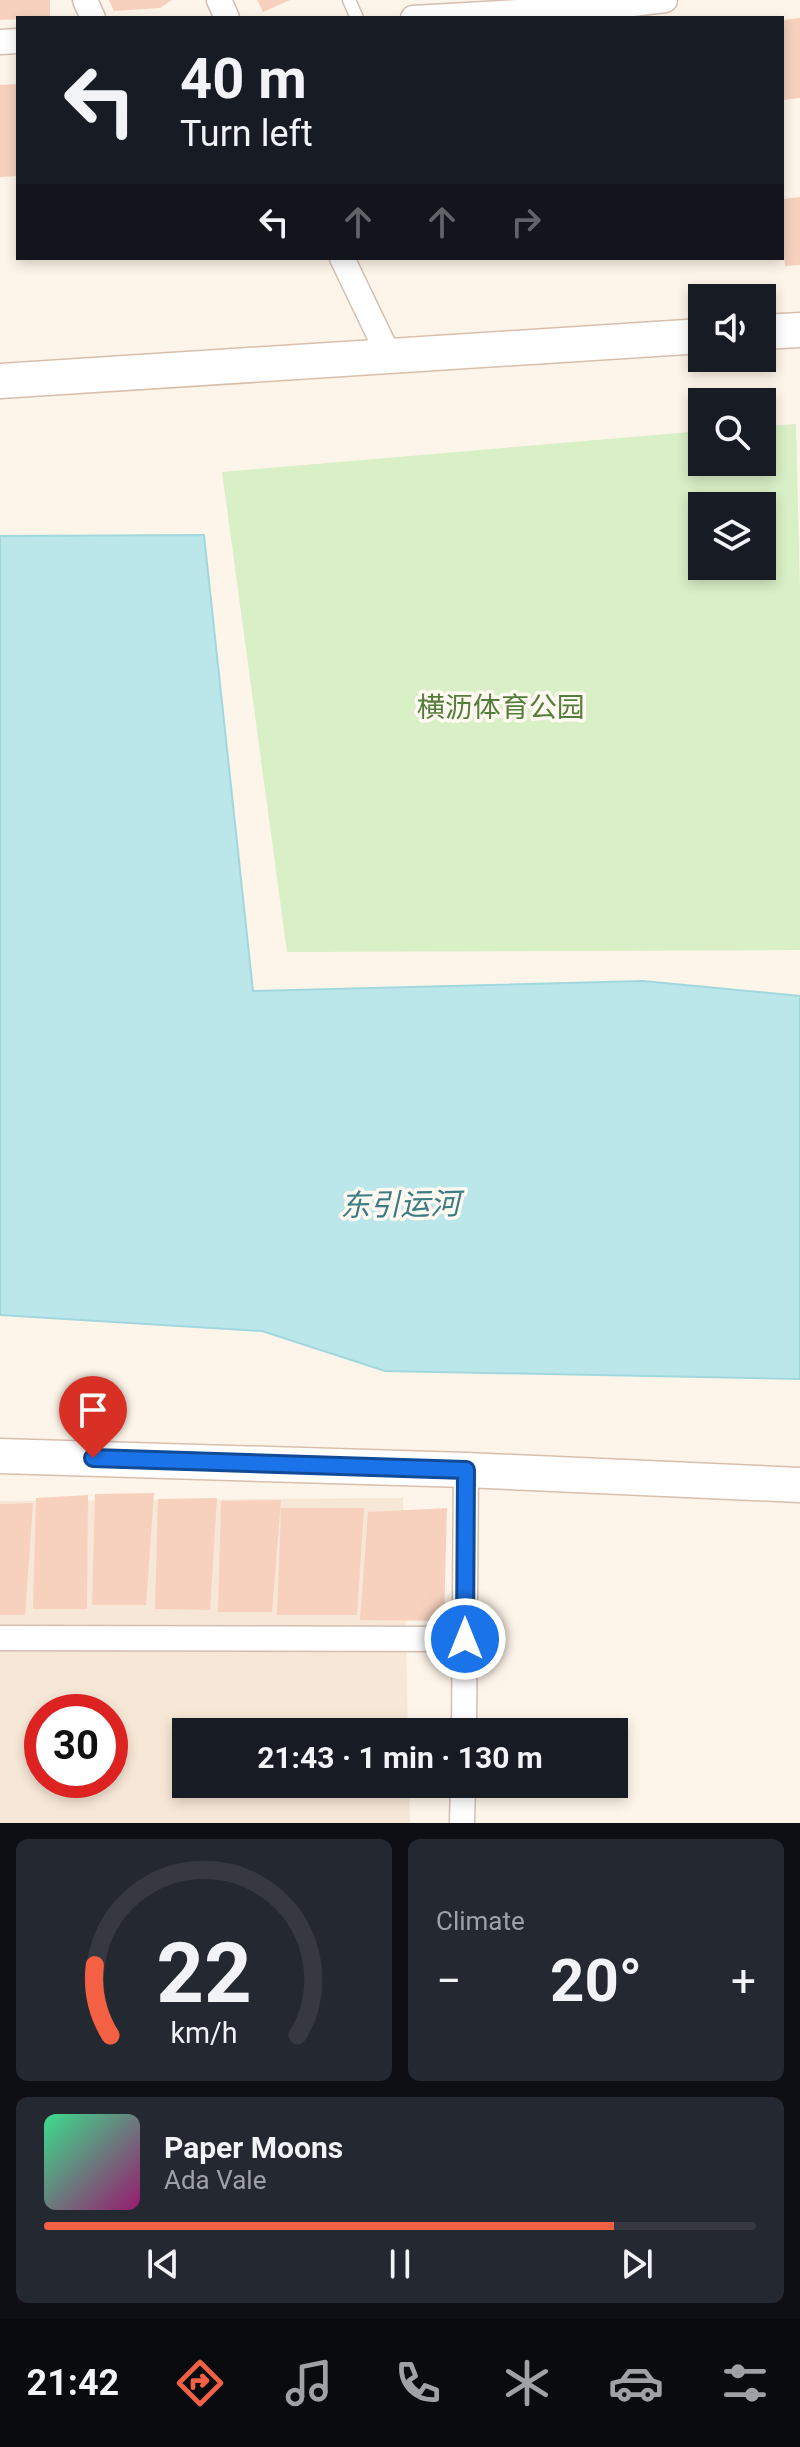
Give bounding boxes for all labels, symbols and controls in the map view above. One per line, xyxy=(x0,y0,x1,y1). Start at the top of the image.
text: 40 m xyxy=(180,46,307,112)
icon: left xyxy=(48,48,152,152)
text: Turn left xyxy=(180,113,313,155)
icon: left xyxy=(252,200,296,244)
icon: ahead xyxy=(336,200,380,244)
icon: ahead xyxy=(420,200,464,244)
icon: right xyxy=(504,200,548,244)
map controls xyxy=(688,284,776,580)
button: sound xyxy=(688,284,776,372)
button: search xyxy=(688,388,776,476)
button: layers xyxy=(688,492,776,580)
park label: 横沥体育公园 xyxy=(417,691,585,724)
water label: 东引运河 xyxy=(340,1186,465,1223)
pin xyxy=(59,1376,127,1458)
icon: arrive xyxy=(71,1388,115,1432)
position arrow xyxy=(423,1597,507,1681)
speed limit sign: 30 xyxy=(24,1694,128,1798)
text: 21:43 · 1 min · 130 m xyxy=(257,1740,543,1775)
text: Climate xyxy=(436,1906,525,1936)
text: 22 xyxy=(156,1925,252,2022)
text: 20° xyxy=(550,1945,642,2016)
text: − xyxy=(436,1955,461,2007)
text: + xyxy=(731,1955,756,2007)
text: km/h xyxy=(170,2016,238,2050)
text: Paper Moons xyxy=(164,2130,343,2165)
text: Ada Vale xyxy=(164,2165,266,2195)
icon: previous xyxy=(141,2242,185,2286)
icon: pause xyxy=(378,2242,422,2286)
icon: next xyxy=(615,2242,659,2286)
icon: directions xyxy=(172,2355,228,2411)
icon: music xyxy=(281,2355,337,2411)
icon: phone xyxy=(390,2355,446,2411)
icon: climate xyxy=(499,2355,555,2411)
icon: car xyxy=(608,2355,664,2411)
icon: filters xyxy=(717,2355,773,2411)
text: 21:42 xyxy=(27,2362,119,2404)

